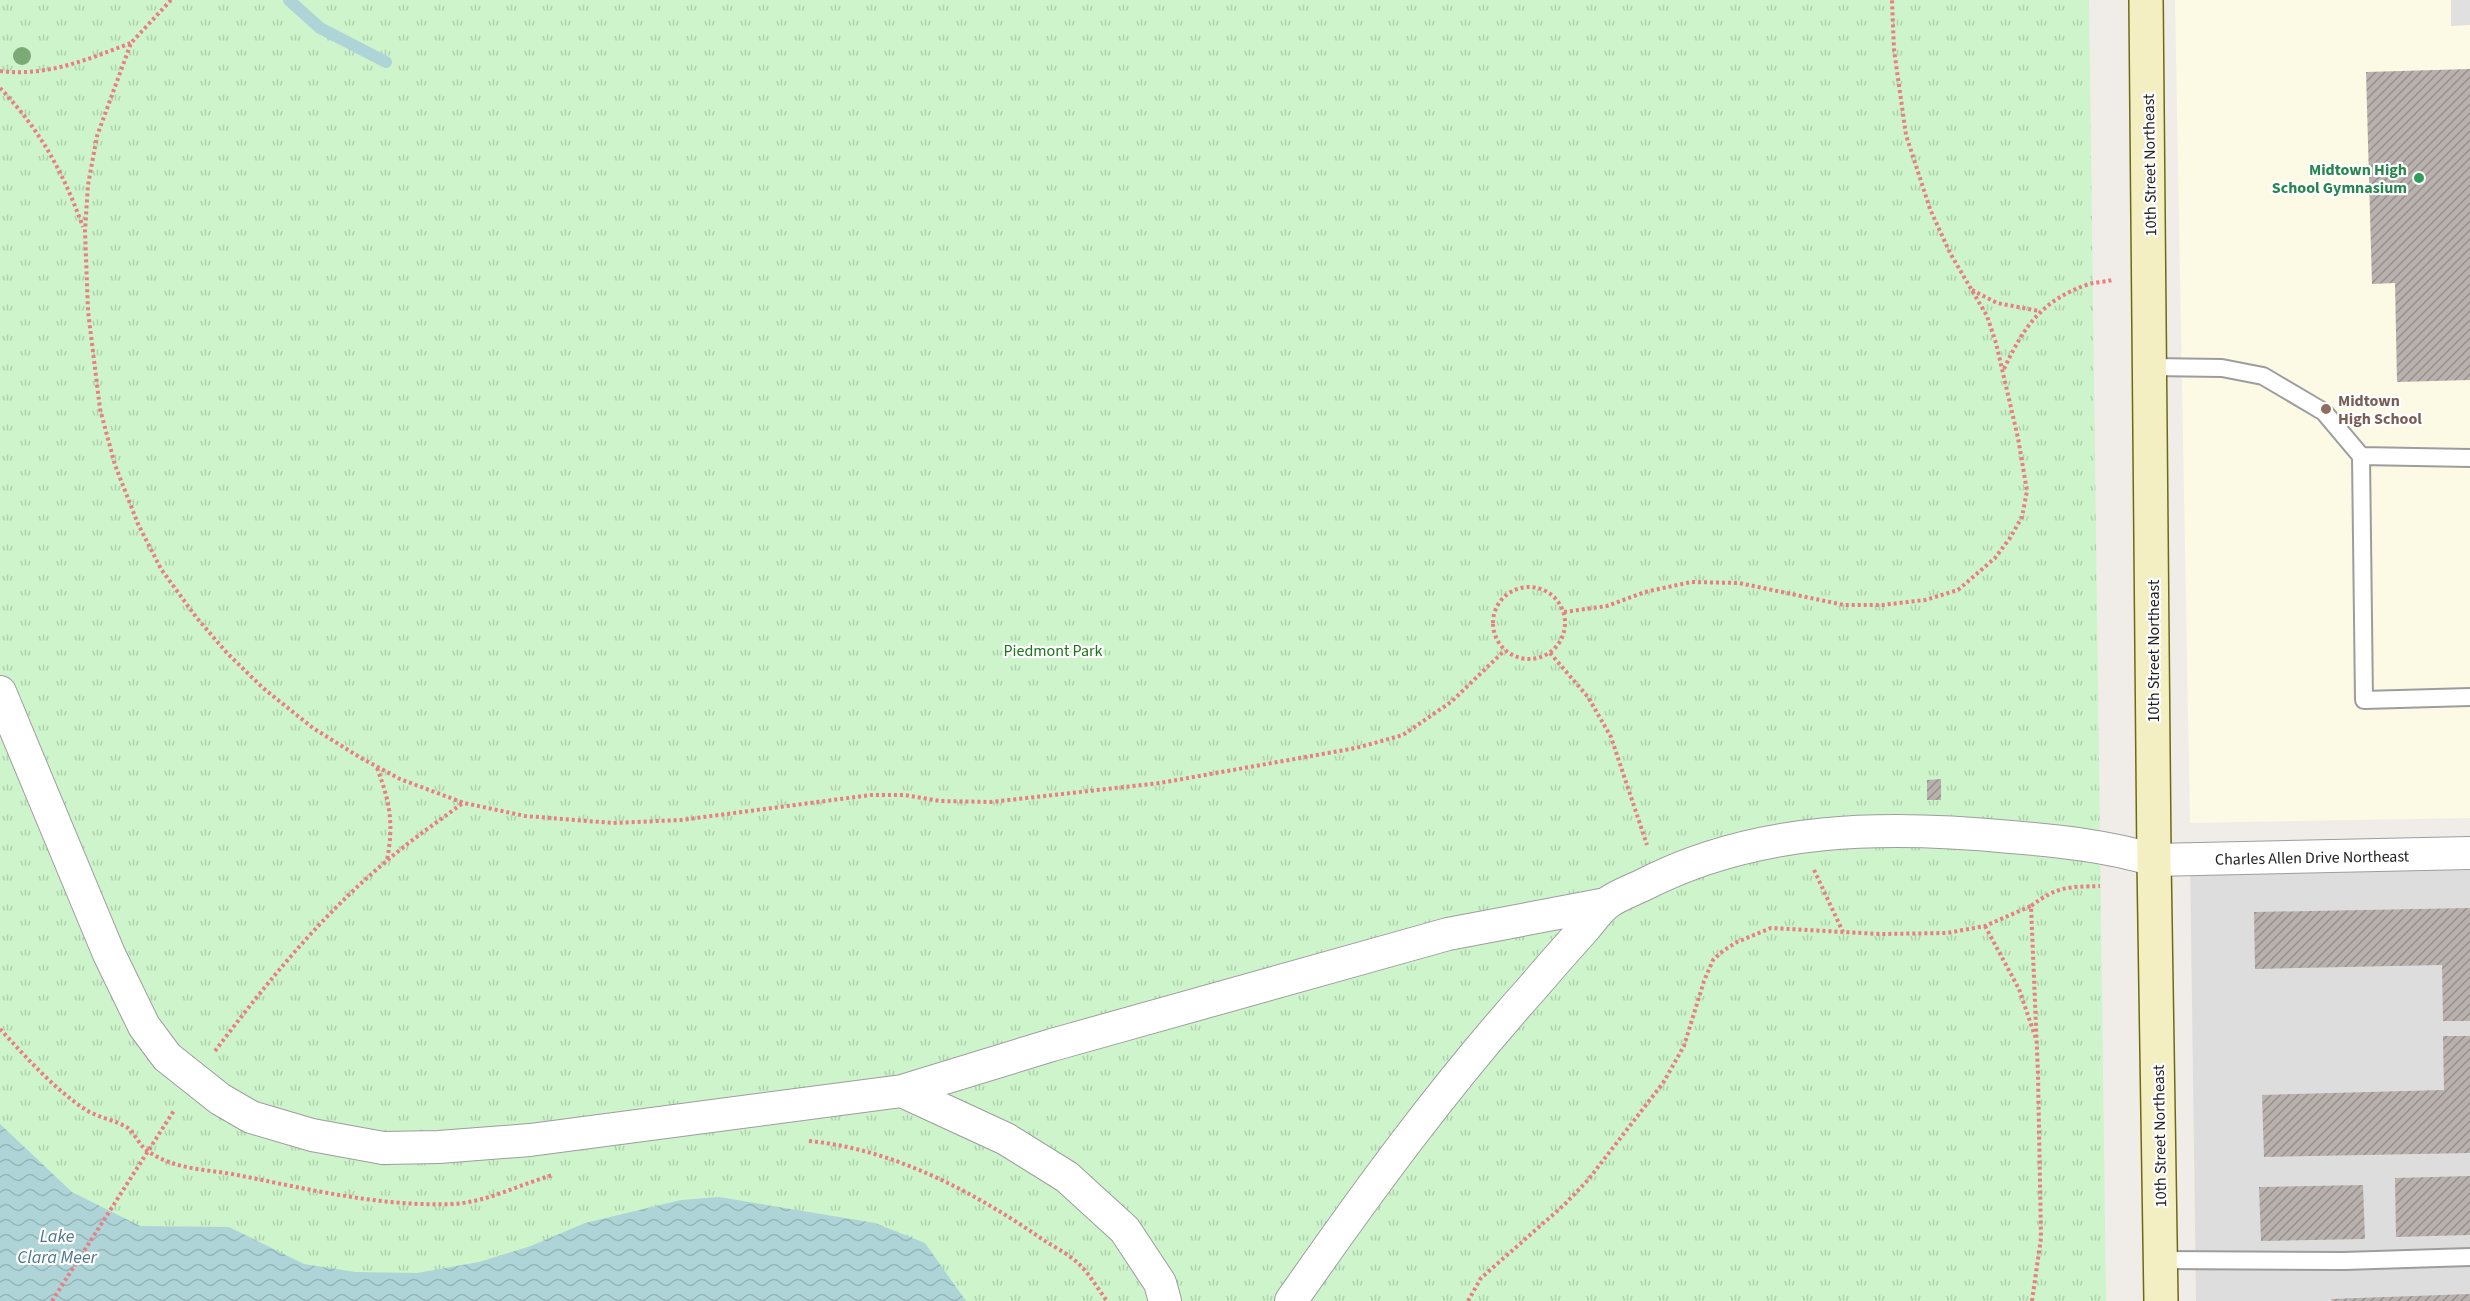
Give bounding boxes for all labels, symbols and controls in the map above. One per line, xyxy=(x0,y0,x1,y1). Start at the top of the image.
street label: 10th Street Northeast xyxy=(2138,93,2162,237)
place label: Midtown High School Gymnasium xyxy=(2272,159,2407,199)
marker: Midtown High School Gymnasium xyxy=(2412,171,2426,185)
place label: Midtown High School xyxy=(2338,390,2422,430)
marker: Midtown High School xyxy=(2319,402,2333,416)
street label: 10th Street Northeast xyxy=(2143,579,2165,722)
park label: Piedmont Park xyxy=(1003,640,1103,662)
street label: Charles Allen Drive Northeast xyxy=(2215,845,2410,871)
street label: 10th Street Northeast xyxy=(2148,1064,2172,1208)
water label: Lake Clara Meer xyxy=(17,1224,98,1270)

